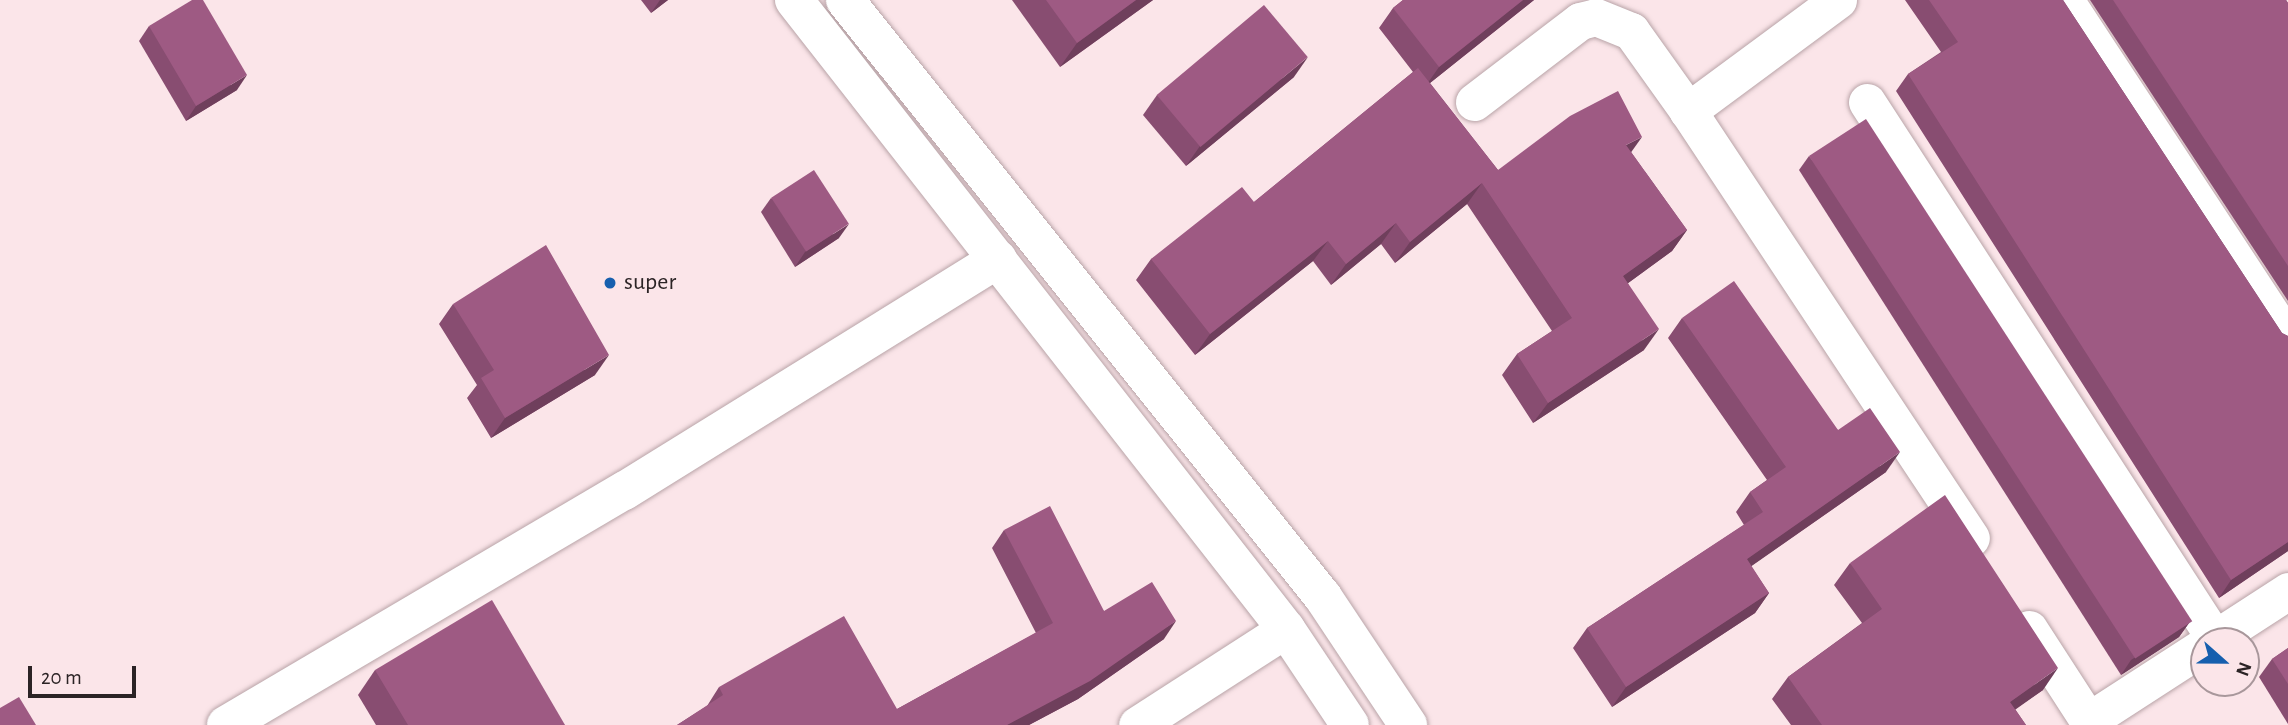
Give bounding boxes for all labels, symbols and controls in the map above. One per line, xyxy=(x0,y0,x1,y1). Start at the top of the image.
place label: super xyxy=(624,269,676,297)
marker: super xyxy=(602,275,618,291)
north arrow xyxy=(2190,627,2260,697)
scale bar xyxy=(32,652,140,696)
text: N xyxy=(2232,659,2254,679)
text: 20 m xyxy=(41,667,82,688)

